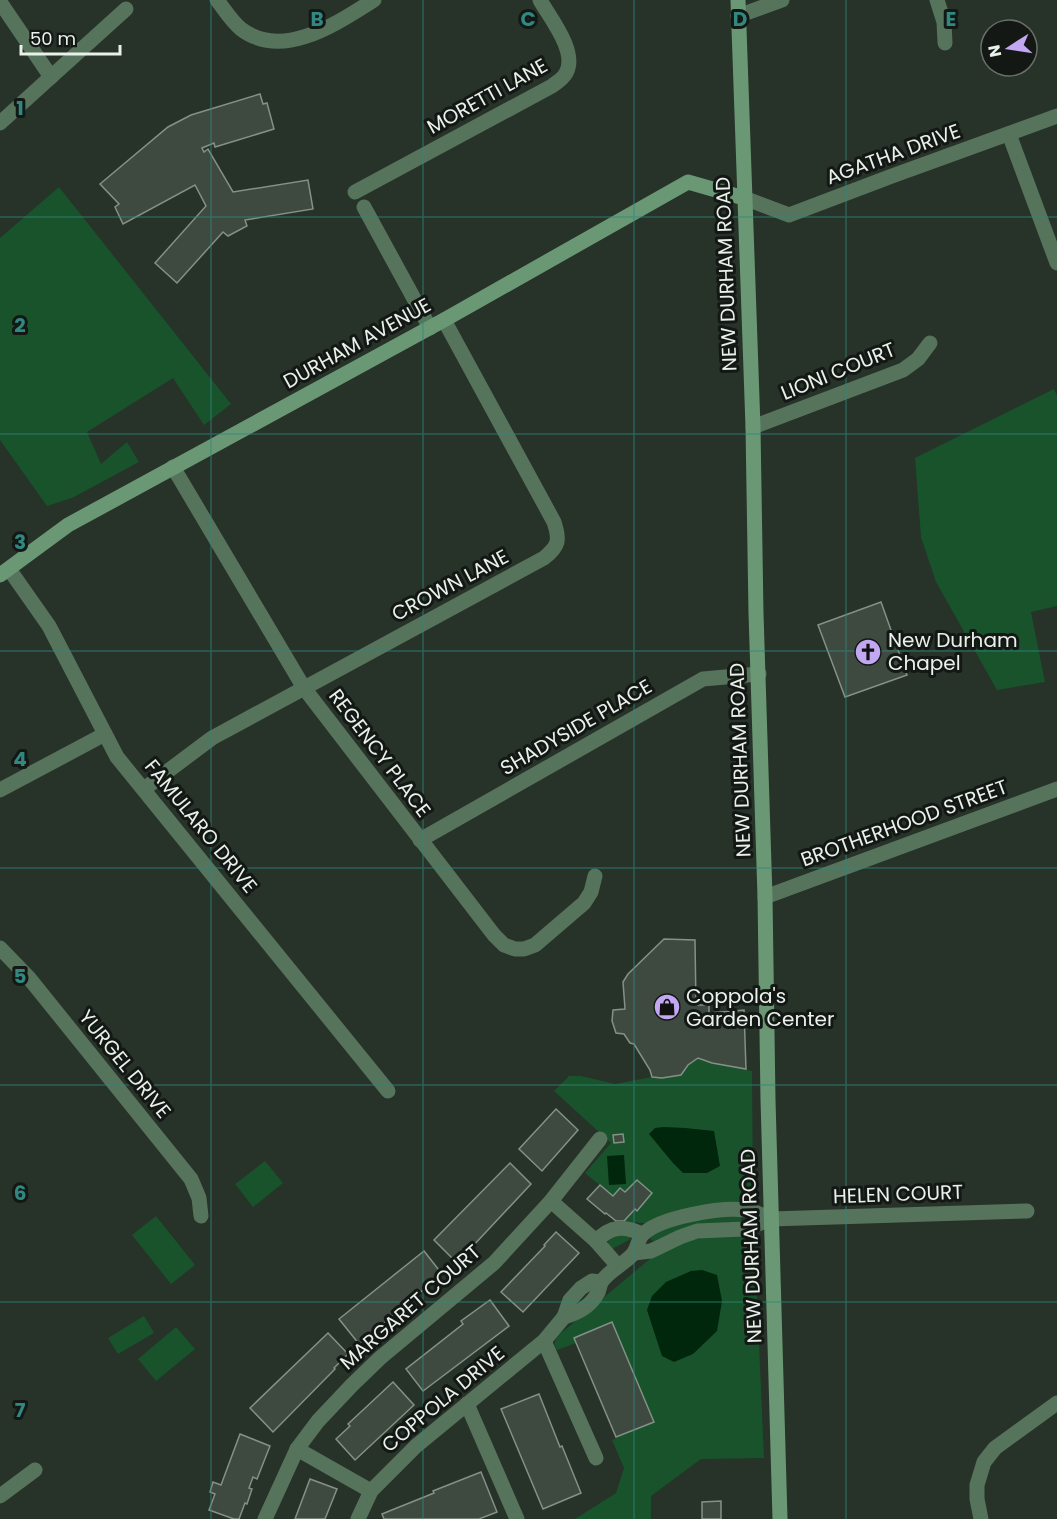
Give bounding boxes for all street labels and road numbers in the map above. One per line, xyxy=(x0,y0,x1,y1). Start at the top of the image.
street label: MORETTI LANE xyxy=(422,51,552,141)
street label: AGATHA DRIVE xyxy=(822,117,964,191)
street label: NEW DURHAM ROAD xyxy=(709,176,743,372)
street label: DURHAM AVENUE xyxy=(278,291,436,395)
street label: LIONI COURT xyxy=(777,335,900,407)
street label: CROWN LANE xyxy=(387,542,513,628)
street label: NEW DURHAM ROAD xyxy=(723,662,757,858)
street label: SHADYSIDE PLACE xyxy=(495,672,657,782)
street label: REGENCY PLACE xyxy=(322,683,438,823)
street label: FAMULARO DRIVE xyxy=(138,753,264,899)
street label: BROTHERHOOD STREET xyxy=(797,772,1011,873)
street label: YURGEL DRIVE xyxy=(73,1004,177,1124)
street label: NEW DURHAM ROAD xyxy=(734,1148,768,1344)
street label: HELEN COURT xyxy=(833,1178,964,1210)
street label: MARGARET COURT xyxy=(334,1238,487,1376)
street label: COPPOLA DRIVE xyxy=(376,1339,510,1459)

